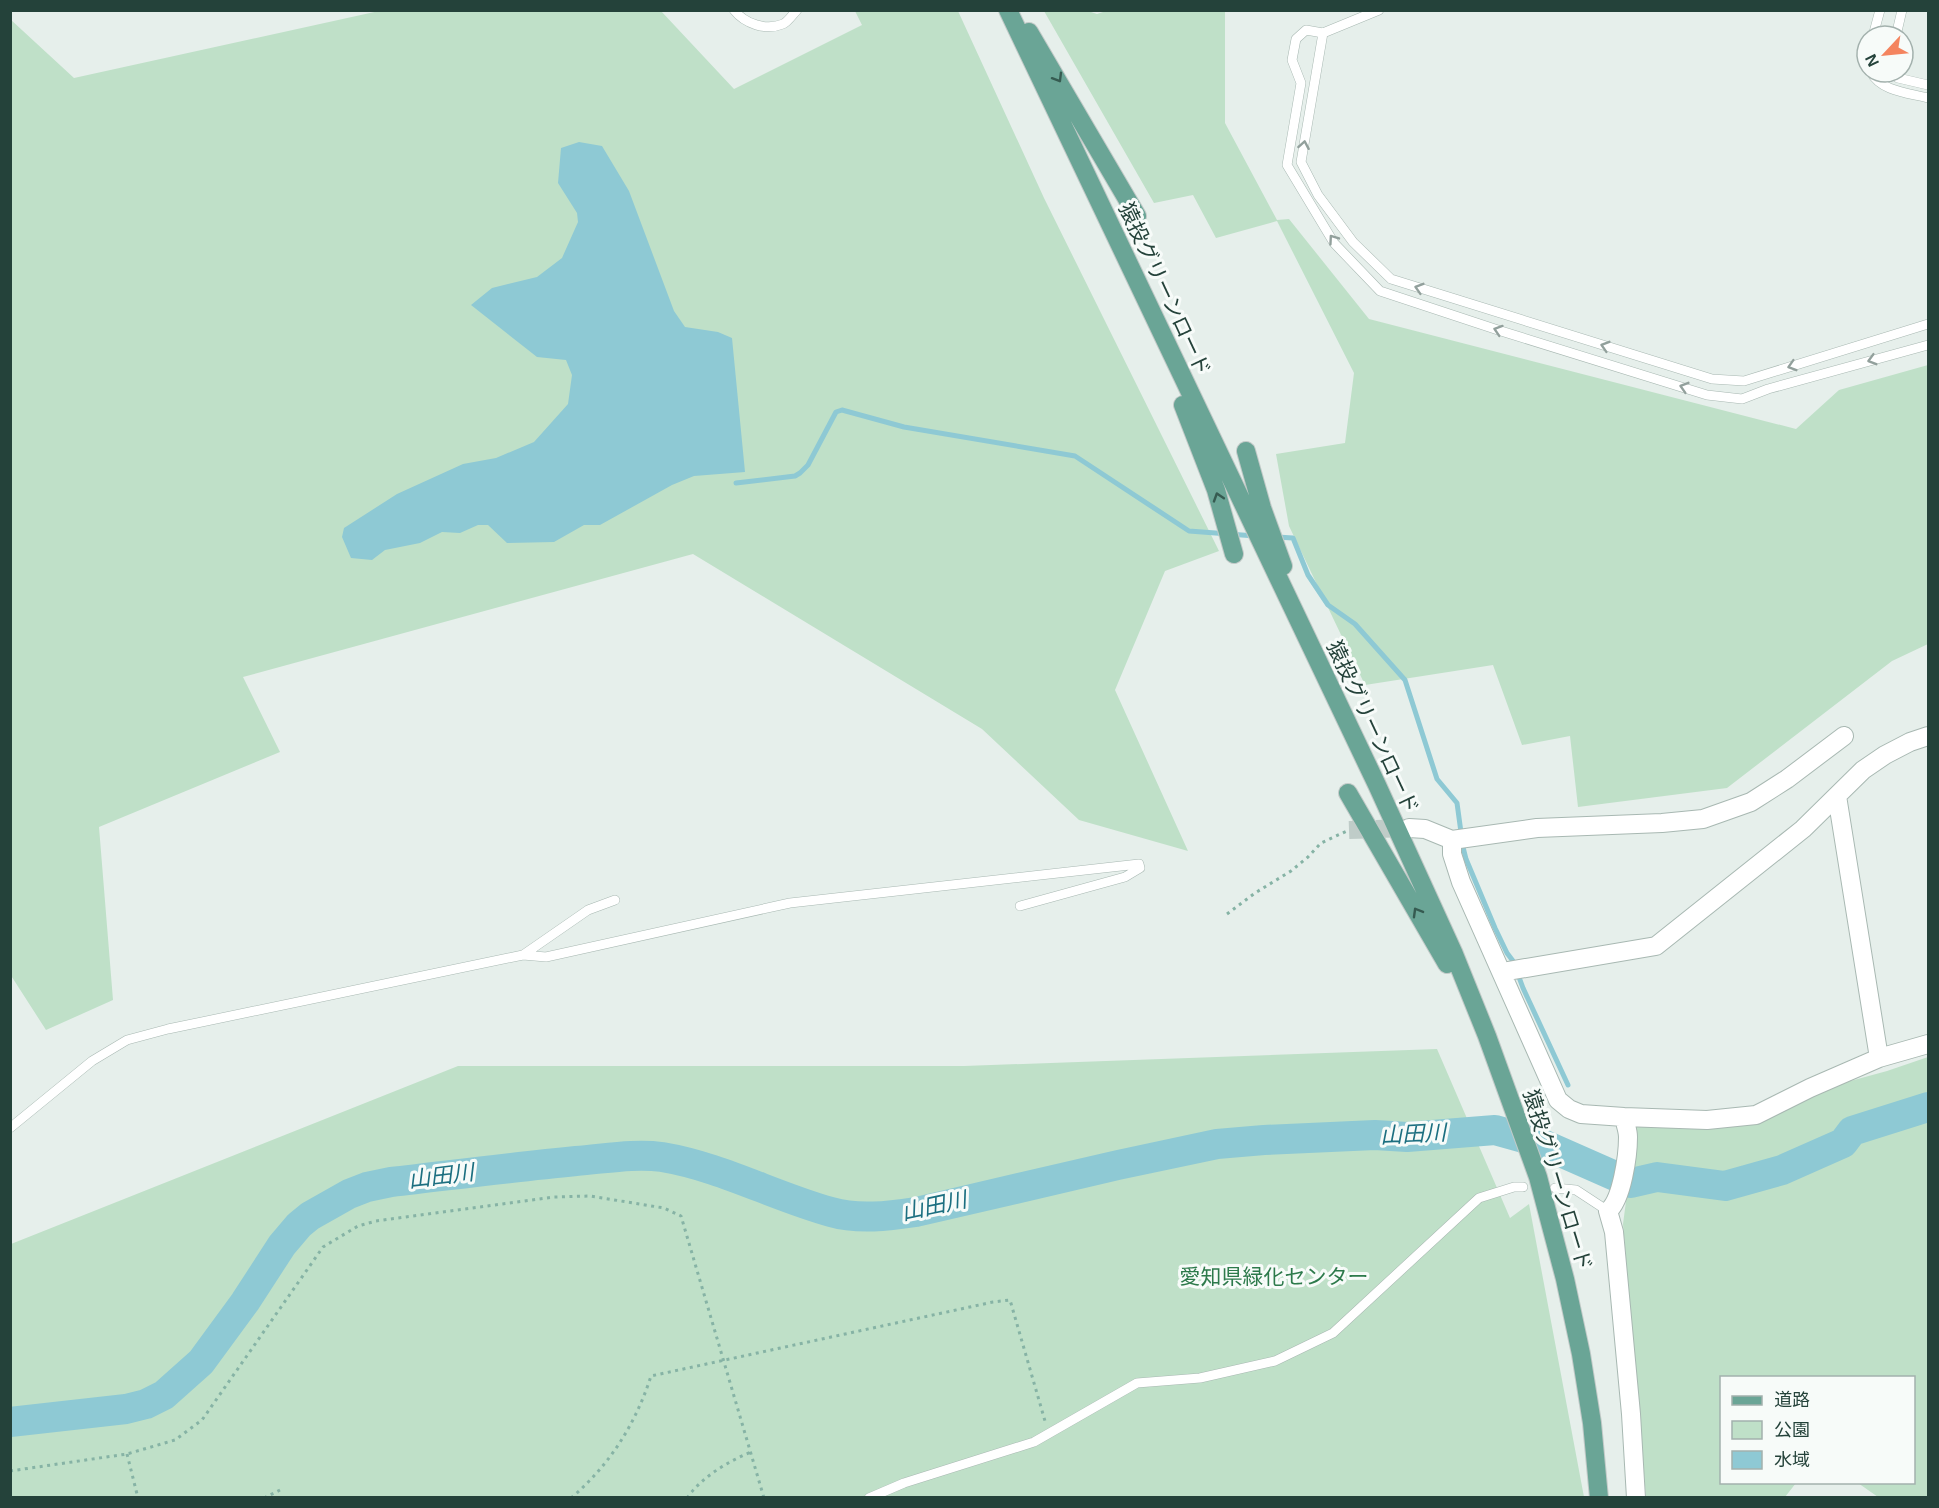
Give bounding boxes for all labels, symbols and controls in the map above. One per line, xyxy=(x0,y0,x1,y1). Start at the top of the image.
north arrow xyxy=(1855,24,1915,84)
text: N xyxy=(1862,51,1882,69)
one-way arrow xyxy=(1050,72,1062,82)
one-way arrow xyxy=(1298,140,1310,150)
street label: 猿投グリーンロード xyxy=(1115,199,1215,379)
one-way arrow xyxy=(1329,234,1340,245)
one-way arrow xyxy=(1414,282,1425,295)
one-way arrow xyxy=(1493,325,1504,337)
one-way arrow xyxy=(1600,341,1611,353)
one-way arrow xyxy=(1867,353,1878,365)
one-way arrow xyxy=(1788,359,1798,371)
one-way arrow xyxy=(1679,382,1690,395)
one-way arrow xyxy=(1212,492,1225,503)
street label: 猿投グリーンロード xyxy=(1323,637,1423,817)
one-way arrow xyxy=(1413,908,1425,918)
street label: 猿投グリーンロード xyxy=(1520,1087,1596,1273)
water label: 山田川 xyxy=(1379,1120,1449,1148)
water label: 山田川 xyxy=(407,1159,477,1192)
water label: 山田川 xyxy=(899,1186,971,1225)
park label: 愛知県緑化センター xyxy=(1180,1265,1369,1288)
legend xyxy=(1720,1376,1915,1484)
text: 道路 xyxy=(1774,1390,1810,1410)
text: 公園 xyxy=(1774,1420,1810,1440)
text: 水域 xyxy=(1774,1450,1810,1470)

